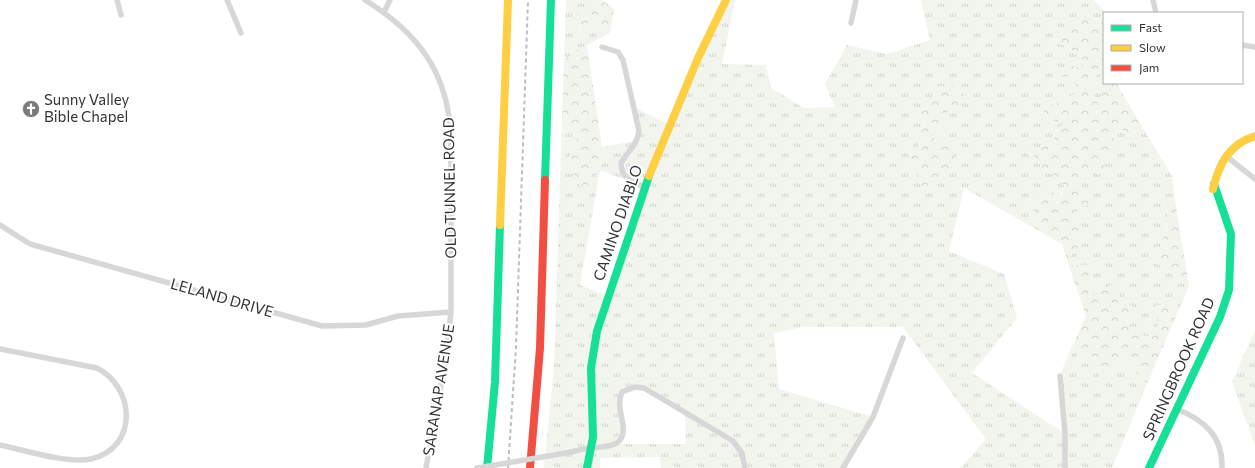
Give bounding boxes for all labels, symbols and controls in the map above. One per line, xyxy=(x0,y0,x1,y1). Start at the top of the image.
legend xyxy=(1103,12,1243,84)
text: Fast xyxy=(1139,20,1162,34)
text: Slow xyxy=(1139,40,1166,54)
text: Jam xyxy=(1139,60,1159,75)
place label: Sunny Valley Bible Chapel xyxy=(44,90,130,125)
church icon: Sunny Valley Bible Chapel xyxy=(21,99,41,119)
street label: OLD TUNNEL ROAD xyxy=(439,117,459,259)
street label: CAMINO DIABLO xyxy=(589,162,645,283)
street label: LELAND DRIVE xyxy=(169,274,276,320)
street label: SPRINGBROOK ROAD xyxy=(1138,294,1218,443)
street label: SARANAP AVENUE xyxy=(419,323,457,457)

